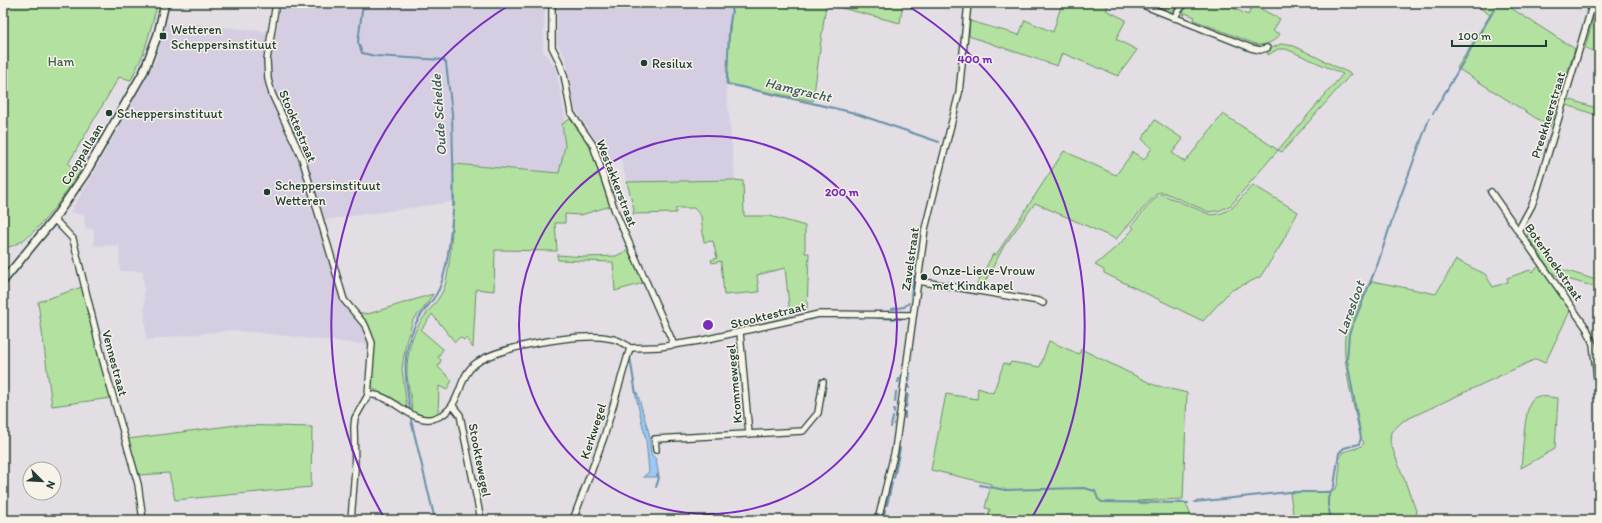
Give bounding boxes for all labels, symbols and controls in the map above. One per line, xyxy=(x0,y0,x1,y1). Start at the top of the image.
place label: Wetteren Scheppersinstituut xyxy=(171,22,277,52)
scale bar xyxy=(1452,22,1546,48)
text: 100 m xyxy=(1458,29,1491,43)
marker: Wetteren Scheppersinstituut xyxy=(158,31,168,41)
text: 400 m xyxy=(958,52,993,66)
park label: Ham xyxy=(48,54,74,69)
place label: Resilux xyxy=(652,56,693,71)
marker: Resilux xyxy=(639,58,649,68)
street label: Preekheerstraat xyxy=(1528,70,1568,160)
water label: Oude Schelde xyxy=(428,72,450,156)
water label: Hamgracht xyxy=(763,74,834,106)
street label: Stooktestraat xyxy=(276,88,320,165)
place label: Scheppersinstituut xyxy=(117,106,223,121)
marker: Scheppersinstituut xyxy=(104,108,114,118)
street label: Cooppallaan xyxy=(58,120,106,187)
street label: Westakkerstraat xyxy=(593,137,641,229)
place label: Scheppersinstituut Wetteren xyxy=(275,178,381,208)
text: 200 m xyxy=(825,185,860,199)
marker: Scheppersinstituut Wetteren xyxy=(262,187,272,197)
street label: Boterhoekstraat xyxy=(1522,220,1586,304)
street label: Zavelstraat xyxy=(898,226,922,292)
place label: Onze-Lieve-Vrouw met Kindkapel xyxy=(932,263,1035,293)
marker: Onze-Lieve-Vrouw met Kindkapel xyxy=(919,272,929,282)
water label: Laresloot xyxy=(1333,277,1369,337)
street label: Stooktestraat xyxy=(729,298,807,332)
centre of rings xyxy=(701,318,715,332)
street label: Vennestraat xyxy=(99,328,131,398)
street label: Krommewegel xyxy=(723,344,745,424)
street label: Kerkwegel xyxy=(577,401,609,461)
street label: Stooktewegel xyxy=(466,422,495,498)
north arrow xyxy=(22,461,62,501)
text: N xyxy=(43,479,58,491)

